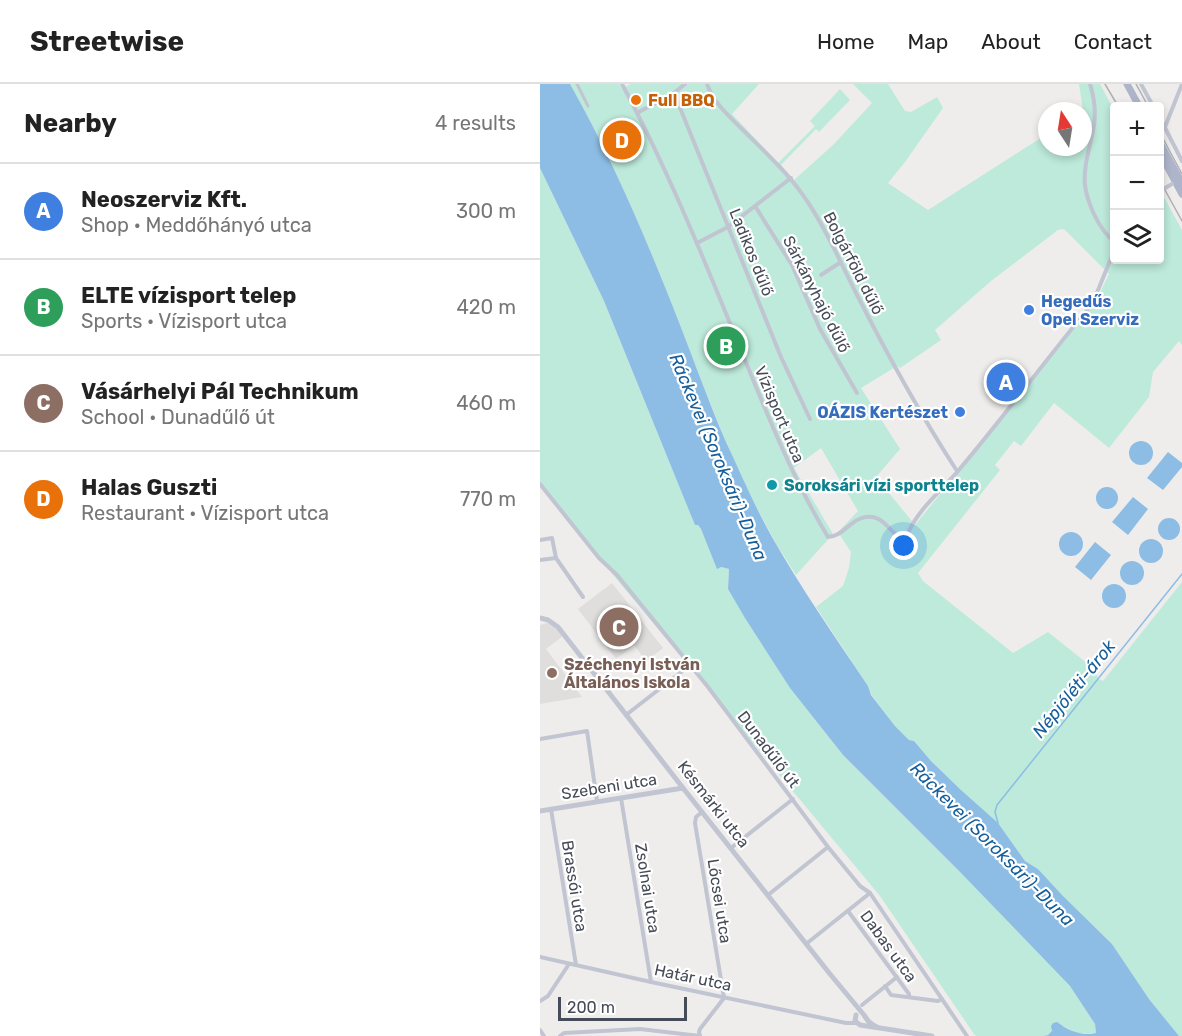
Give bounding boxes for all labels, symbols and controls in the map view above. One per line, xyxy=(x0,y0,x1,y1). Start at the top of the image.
text: Streetwise xyxy=(30,25,184,58)
text: Home xyxy=(817,29,874,54)
text: Map xyxy=(907,29,948,54)
text: About xyxy=(981,29,1041,54)
text: Contact xyxy=(1074,29,1152,54)
place label: Full BBQ xyxy=(648,91,715,110)
marker: Full BBQ xyxy=(629,93,643,107)
north arrow xyxy=(1038,102,1092,156)
map controls xyxy=(1110,102,1164,264)
button: + xyxy=(1110,102,1164,156)
text: Nearby xyxy=(24,108,117,139)
text: 4 results xyxy=(435,111,516,135)
pin: D xyxy=(602,118,641,162)
button: − xyxy=(1110,156,1164,210)
text: Neoszerviz Kft. xyxy=(81,186,247,213)
text: A xyxy=(36,199,51,223)
text: 300 m xyxy=(456,199,516,223)
street label: Ladikos dűlő xyxy=(725,206,778,299)
street label: Bolgárföld dűlő xyxy=(819,209,888,318)
button: layers xyxy=(1110,210,1164,264)
text: Shop · Meddőhányó utca xyxy=(81,213,312,237)
street label: Sárkányhajó dűlő xyxy=(779,233,854,356)
text: ELTE vízisport telep xyxy=(81,282,296,309)
place label: Hegedűs Opel Szerviz xyxy=(1041,292,1139,329)
text: B xyxy=(36,295,51,319)
text: 420 m xyxy=(456,295,516,319)
marker: Hegedűs Opel Szerviz xyxy=(1022,303,1036,317)
text: Sports · Vízisport utca xyxy=(81,309,287,333)
pin: B xyxy=(706,324,746,368)
water label: Ráckevei (Soroksári)-Duna xyxy=(664,350,772,564)
pin: A xyxy=(986,360,1026,404)
street label: Vízisport utca xyxy=(751,363,808,465)
text: Vásárhelyi Pál Technikum xyxy=(81,378,359,405)
text: C xyxy=(36,391,51,415)
text: 460 m xyxy=(456,391,516,415)
place label: OÁZIS Kertészet xyxy=(817,402,949,422)
text: School · Dunadűlő út xyxy=(81,405,275,429)
marker: OÁZIS Kertészet xyxy=(953,405,967,419)
text: Halas Guszti xyxy=(81,474,217,501)
place label: Soroksári vízi sporttelep xyxy=(784,476,979,495)
marker: Soroksári vízi sporttelep xyxy=(765,478,779,492)
text: D xyxy=(36,487,51,511)
text: 770 m xyxy=(460,487,516,511)
text: Restaurant · Vízisport utca xyxy=(81,501,329,525)
your location xyxy=(889,531,918,560)
pin: C xyxy=(600,604,638,650)
water label: Népjóléti-árok xyxy=(1028,635,1121,742)
place label: Széchenyi István Általános Iskola xyxy=(564,655,700,692)
marker: Széchenyi István Általános Iskola xyxy=(545,666,559,680)
street label: Dunadűlő út xyxy=(734,707,804,791)
street label: Késmárki utca xyxy=(674,757,753,852)
water label: Ráckevei (Soroksári)-Duna xyxy=(905,757,1079,931)
street label: Szebeni utca xyxy=(560,770,658,803)
street label: Brassói utca xyxy=(558,839,591,933)
street label: Zsolnai utca xyxy=(631,842,664,934)
street label: Lőcsei utca xyxy=(703,857,736,945)
street label: Dabas utca xyxy=(856,907,921,986)
street label: Határ utca xyxy=(653,960,733,995)
scale bar xyxy=(558,994,687,1022)
text: 200 m xyxy=(567,998,615,1017)

